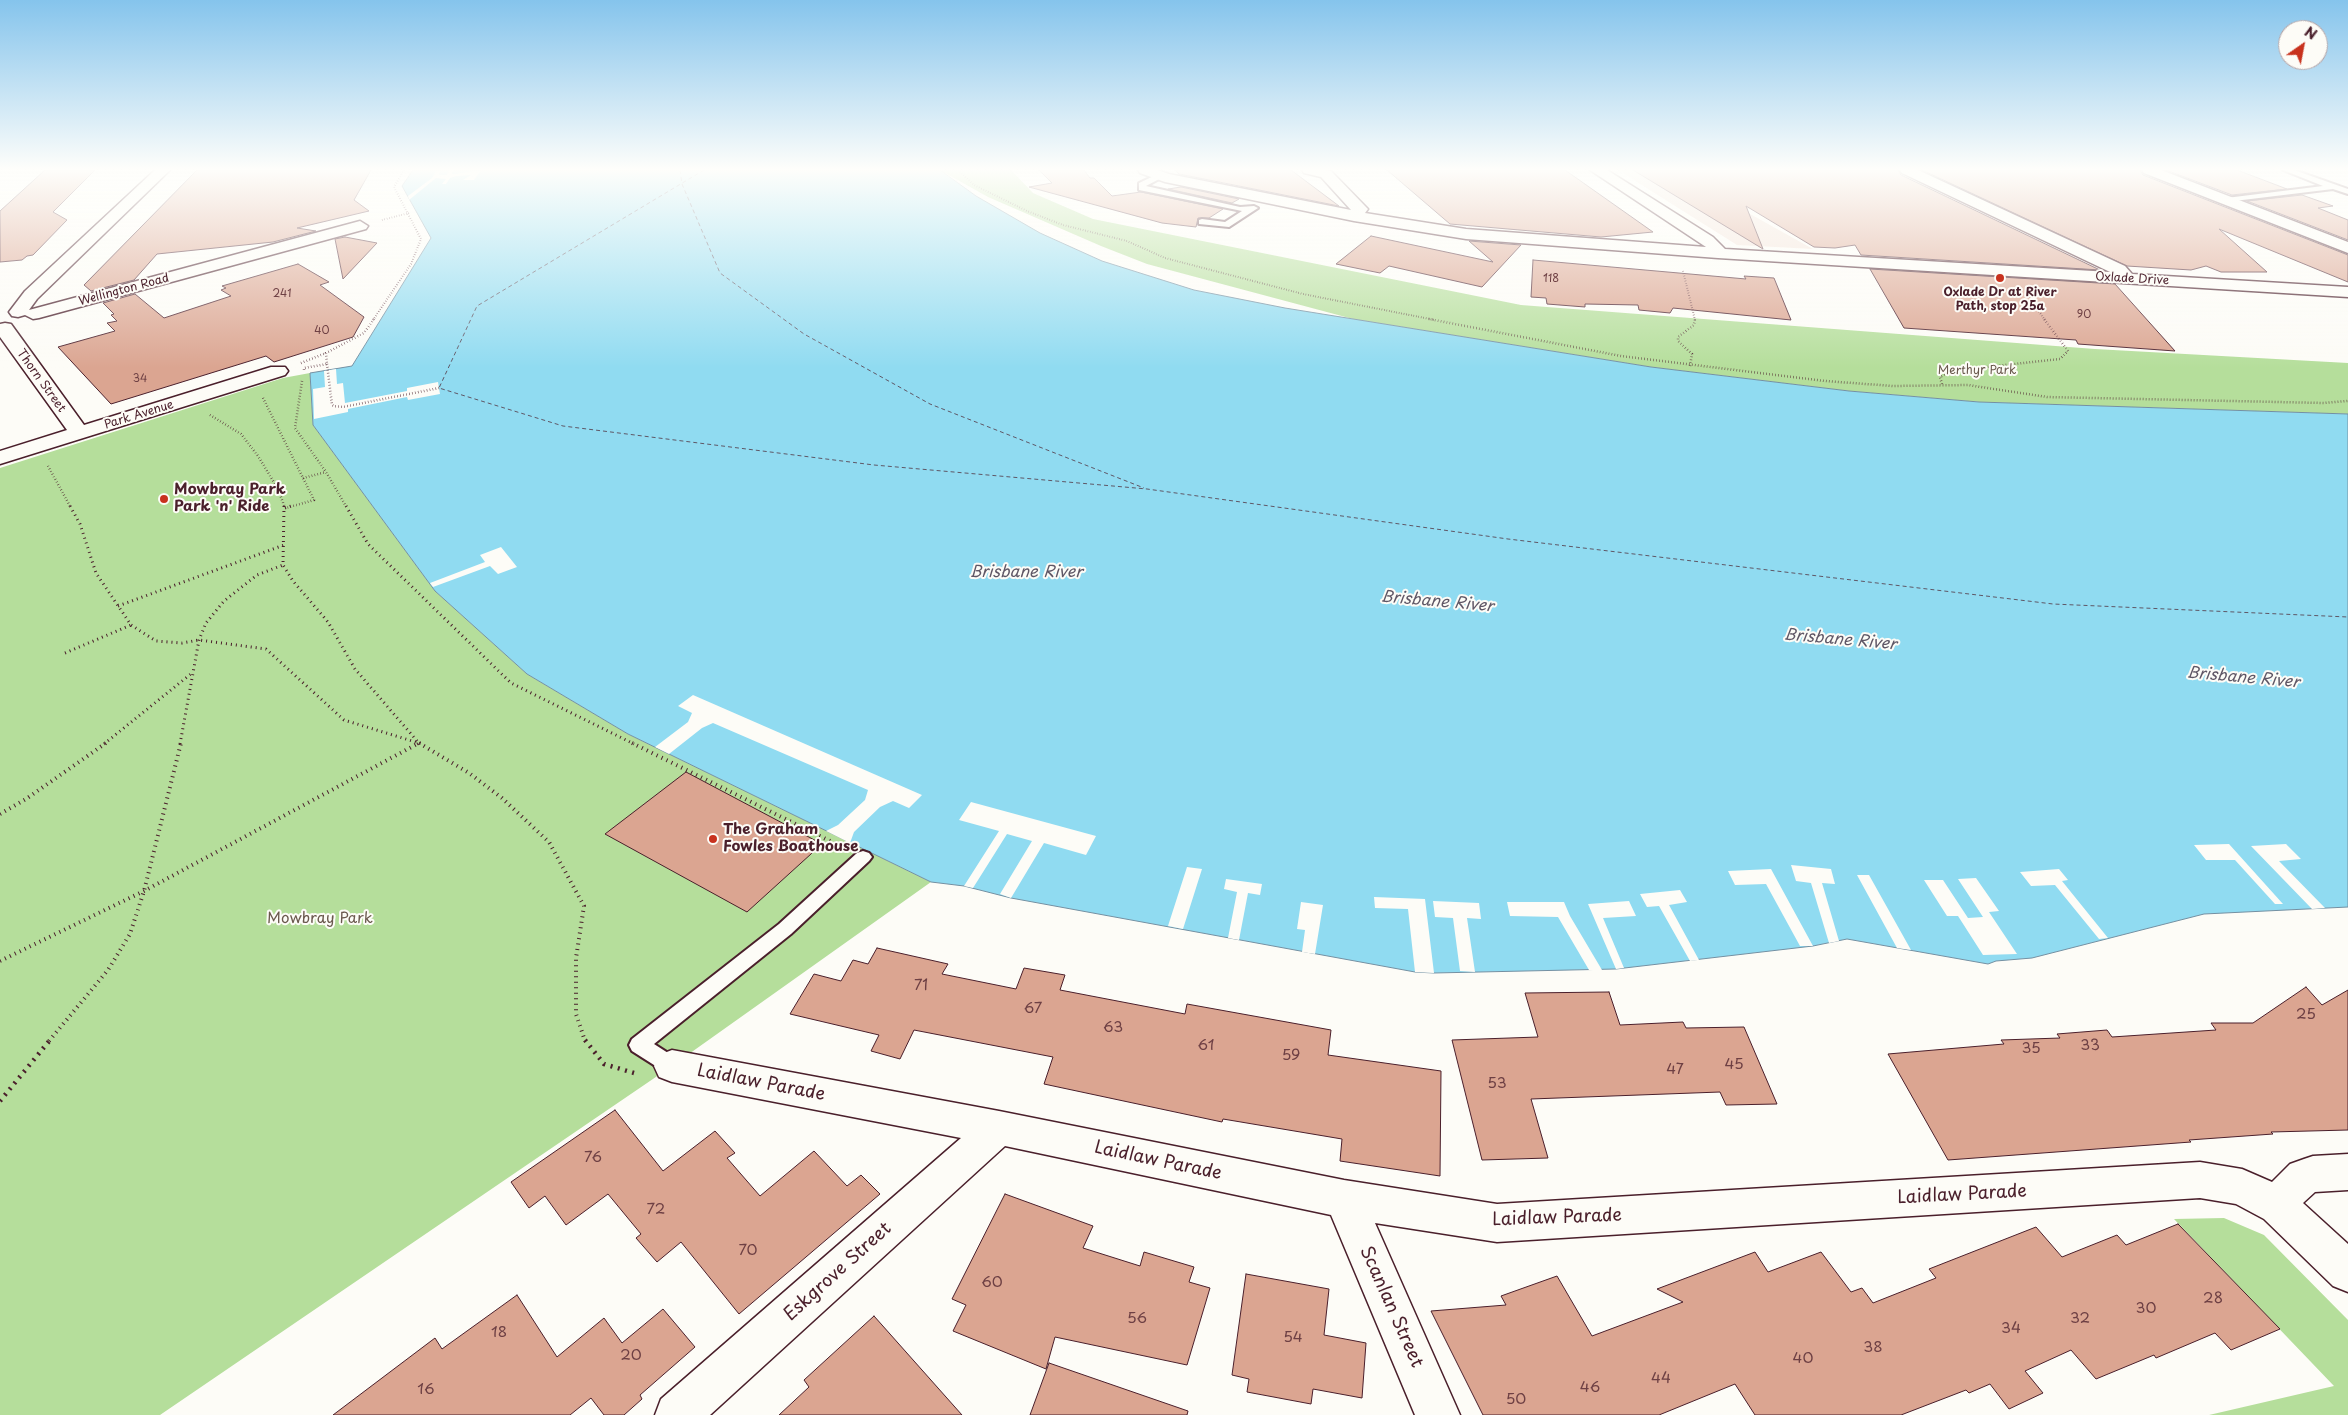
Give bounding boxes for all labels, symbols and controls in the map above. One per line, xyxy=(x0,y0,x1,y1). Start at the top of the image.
north arrow xyxy=(2278,20,2328,70)
text: N xyxy=(2301,21,2321,45)
street label: Oxlade Drive xyxy=(2095,270,2169,288)
street label: Wellington Road xyxy=(77,271,171,309)
house number: 118 xyxy=(1543,272,1559,286)
marker: Oxlade Dr at River Path, stop 25a xyxy=(1994,272,2006,284)
place label: Oxlade Dr at River Path, stop 25a xyxy=(1943,286,2057,314)
house number: 241 xyxy=(272,287,292,301)
house number: 90 xyxy=(2077,308,2091,322)
house number: 40 xyxy=(314,324,330,338)
street label: Thorn Street xyxy=(13,347,69,415)
park label: Merthyr Park xyxy=(1938,364,2016,378)
house number: 34 xyxy=(133,372,147,386)
street label: Park Avenue xyxy=(103,398,175,432)
place label: Mowbray Park Park 'n' Ride xyxy=(174,481,286,516)
marker: Mowbray Park Park 'n' Ride xyxy=(158,493,170,505)
water label: Brisbane River xyxy=(970,563,1082,583)
water label: Brisbane River xyxy=(1380,588,1494,616)
water label: Brisbane River xyxy=(1783,626,1897,654)
water label: Brisbane River xyxy=(2186,664,2300,692)
place label: The Graham Fowles Boathouse xyxy=(723,821,858,856)
marker: The Graham Fowles Boathouse xyxy=(707,833,719,845)
park label: Mowbray Park xyxy=(267,910,373,928)
house number: 71 xyxy=(914,977,928,995)
house number: 67 xyxy=(1024,1000,1042,1018)
house number: 25 xyxy=(2296,1006,2316,1024)
house number: 63 xyxy=(1103,1019,1123,1037)
house number: 61 xyxy=(1198,1037,1214,1055)
house number: 33 xyxy=(2080,1037,2100,1055)
house number: 35 xyxy=(2021,1040,2041,1058)
house number: 59 xyxy=(1282,1047,1300,1065)
house number: 45 xyxy=(1724,1056,1744,1074)
street label: Laidlaw Parade xyxy=(695,1060,827,1106)
house number: 47 xyxy=(1666,1061,1684,1079)
house number: 53 xyxy=(1487,1075,1507,1093)
street label: Laidlaw Parade xyxy=(1092,1137,1224,1185)
house number: 76 xyxy=(584,1149,602,1167)
street label: Laidlaw Parade xyxy=(1897,1181,2027,1209)
house number: 72 xyxy=(647,1201,665,1219)
street label: Laidlaw Parade xyxy=(1492,1205,1622,1231)
street label: Eskgrove Street xyxy=(780,1218,896,1326)
house number: 70 xyxy=(738,1242,758,1260)
street label: Scanlan Street xyxy=(1355,1243,1427,1371)
house number: 60 xyxy=(981,1274,1003,1292)
house number: 28 xyxy=(2203,1290,2223,1308)
house number: 30 xyxy=(2136,1300,2156,1318)
house number: 56 xyxy=(1127,1310,1147,1328)
house number: 32 xyxy=(2070,1310,2090,1328)
house number: 34 xyxy=(2001,1320,2021,1338)
house number: 18 xyxy=(491,1324,507,1342)
house number: 54 xyxy=(1283,1329,1303,1347)
house number: 38 xyxy=(1863,1339,1883,1357)
house number: 20 xyxy=(620,1347,642,1365)
house number: 40 xyxy=(1793,1350,1813,1368)
house number: 44 xyxy=(1651,1370,1671,1388)
house number: 46 xyxy=(1580,1379,1600,1397)
house number: 16 xyxy=(417,1381,435,1399)
house number: 50 xyxy=(1506,1391,1526,1409)

